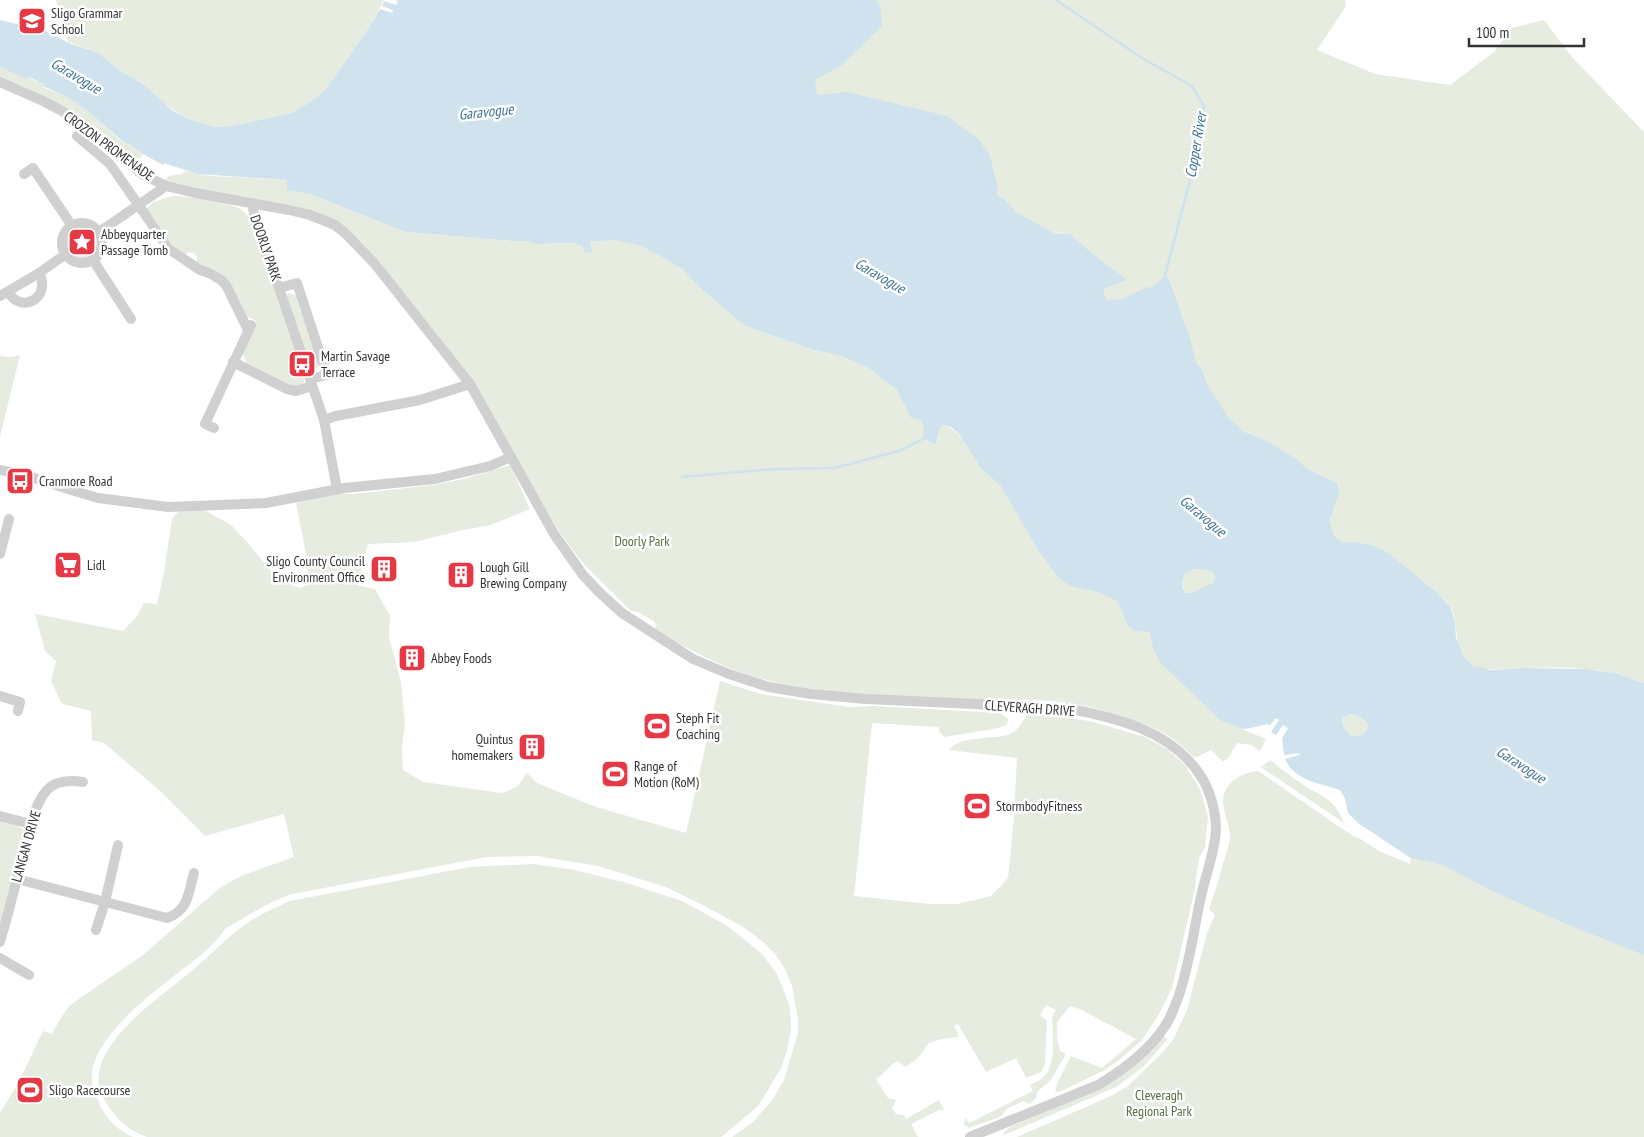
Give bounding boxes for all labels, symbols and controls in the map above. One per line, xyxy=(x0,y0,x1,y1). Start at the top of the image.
place label: Sligo Grammar School xyxy=(51,4,123,38)
school or university icon: Sligo Grammar School xyxy=(17,6,47,36)
scale bar xyxy=(1469,15,1584,47)
text: 100 m xyxy=(1476,23,1509,42)
water label: Garavogue xyxy=(48,53,105,98)
water label: Garavogue xyxy=(458,99,515,124)
street label: CROZON PROMENADE xyxy=(60,107,158,185)
water label: Copper River xyxy=(1180,109,1211,179)
street label: DOORLY PARK xyxy=(246,212,286,284)
place label: Abbeyquarter Passage Tomb xyxy=(101,225,168,259)
place icon: Abbeyquarter Passage Tomb xyxy=(67,227,97,257)
water label: Garavogue xyxy=(852,254,909,298)
place label: Martin Savage Terrace xyxy=(321,347,390,381)
bus stop icon: Martin Savage Terrace xyxy=(287,349,317,379)
bus stop icon: Cranmore Road xyxy=(5,466,35,496)
place label: Cranmore Road xyxy=(39,472,112,490)
water label: Garavogue xyxy=(1176,491,1231,541)
park label: Doorly Park xyxy=(614,532,670,550)
supermarket icon: Lidl xyxy=(53,550,83,580)
place label: Sligo County Council Environment Office xyxy=(266,552,366,586)
building icon: Sligo County Council Environment Office xyxy=(369,554,399,584)
place label: Lidl xyxy=(87,556,106,574)
place label: Lough Gill Brewing Company xyxy=(480,558,568,592)
building icon: Lough Gill Brewing Company xyxy=(446,560,476,590)
building icon: Abbey Foods xyxy=(397,643,427,673)
place label: Abbey Foods xyxy=(431,649,492,667)
street label: CLEVERAGH DRIVE xyxy=(984,696,1076,720)
place label: Steph Fit Coaching xyxy=(676,709,720,743)
sports icon: Steph Fit Coaching xyxy=(642,711,672,741)
place label: Quintus homemakers xyxy=(452,730,513,764)
building icon: Quintus homemakers xyxy=(517,732,547,762)
water label: Garavogue xyxy=(1493,742,1550,788)
place label: Range of Motion (RoM) xyxy=(634,757,699,791)
sports icon: Range of Motion (RoM) xyxy=(600,759,630,789)
sports icon: StormbodyFitness xyxy=(962,791,992,821)
place label: StormbodyFitness xyxy=(996,797,1083,815)
street label: LANGAN DRIVE xyxy=(7,808,45,884)
sports icon: Sligo Racecourse xyxy=(15,1075,45,1105)
place label: Sligo Racecourse xyxy=(49,1081,131,1099)
park label: Cleveragh Regional Park xyxy=(1126,1086,1192,1120)

